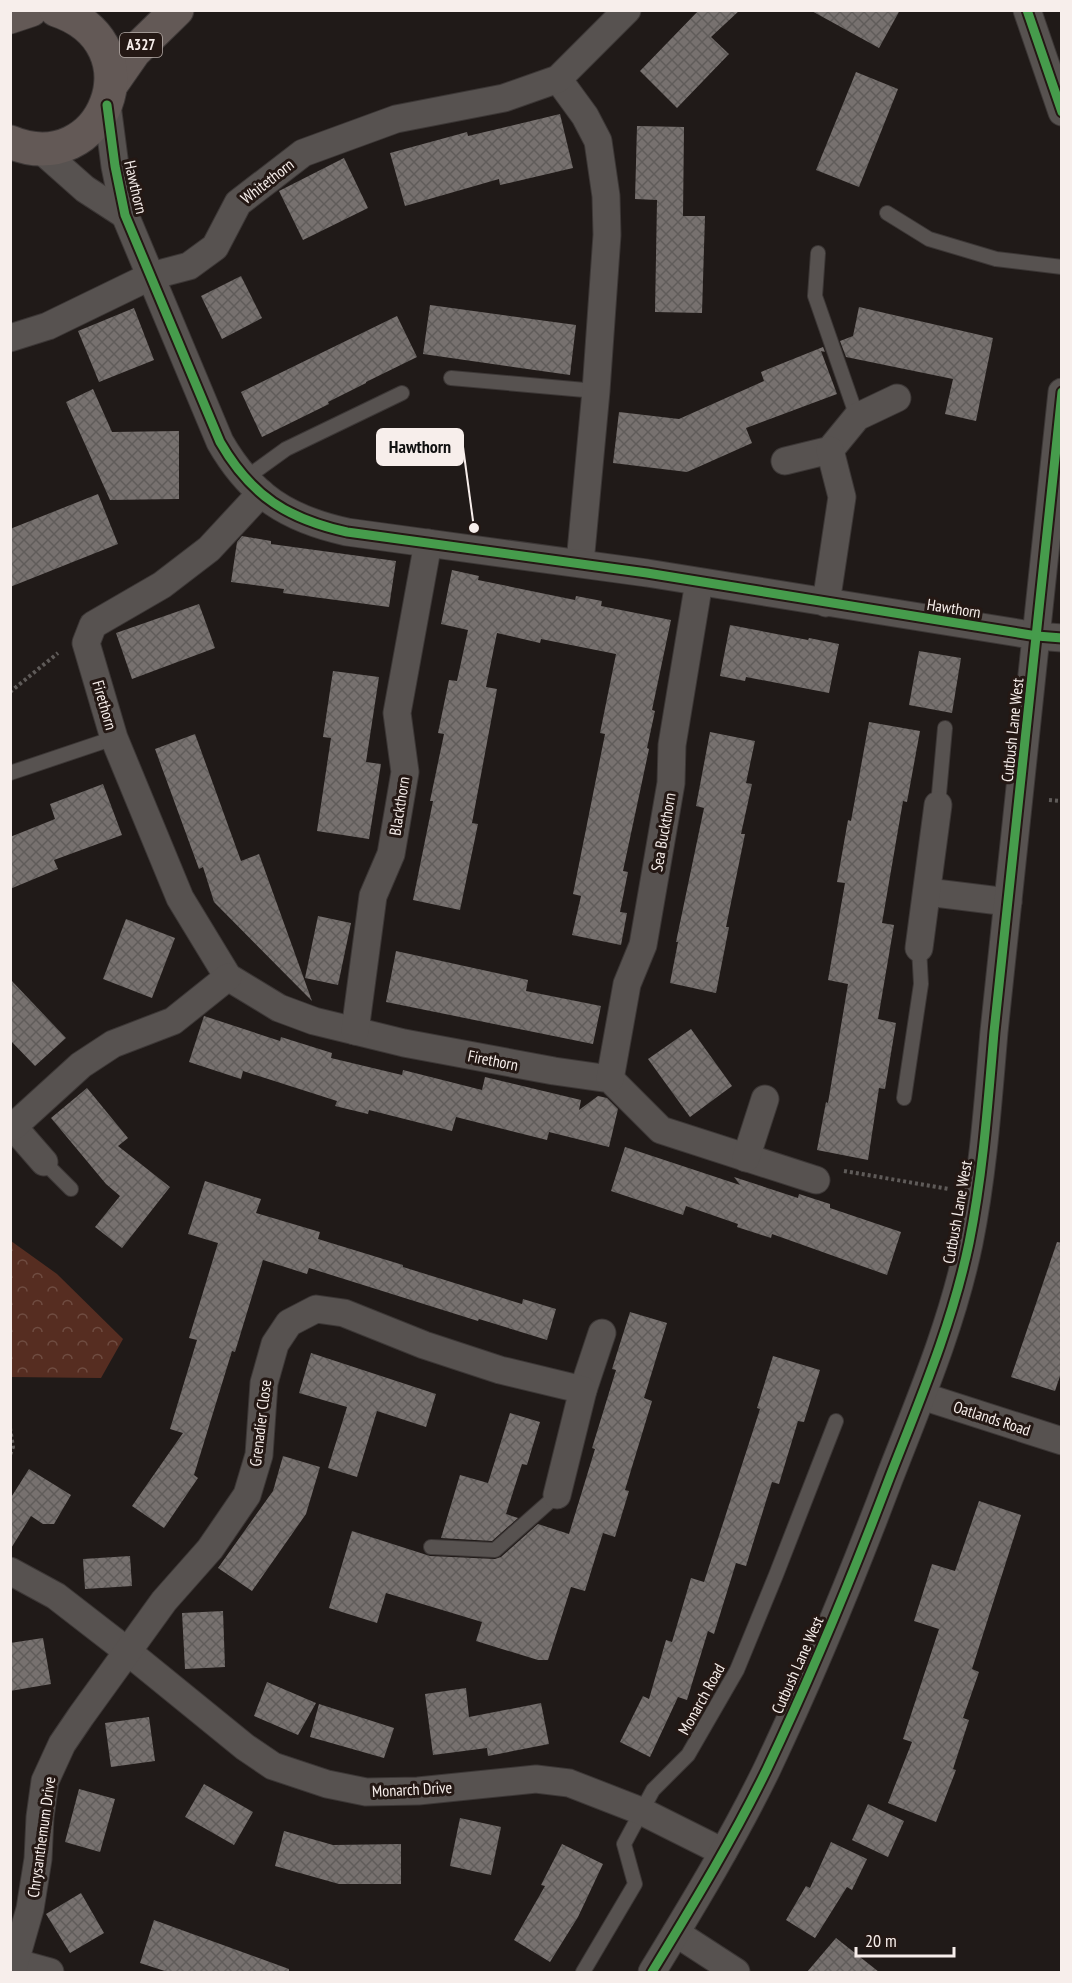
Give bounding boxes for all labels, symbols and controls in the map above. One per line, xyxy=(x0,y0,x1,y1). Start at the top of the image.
road number: A327 xyxy=(120,33,162,57)
street label: Whitethorn xyxy=(236,154,298,208)
street label: Hawthorn xyxy=(120,158,152,216)
callout: Hawthorn xyxy=(377,429,463,465)
text: Hawthorn xyxy=(389,435,451,458)
street label: Hawthorn xyxy=(926,594,982,622)
street label: Cutbush Lane West xyxy=(997,676,1027,783)
street label: Firethorn xyxy=(88,678,122,732)
street label: Blackthorn xyxy=(384,775,414,837)
street label: Sea Buckthorn xyxy=(646,791,680,873)
street label: Firethorn xyxy=(466,1045,520,1075)
street label: Cutbush Lane West xyxy=(938,1158,976,1265)
street label: Grenadier Close xyxy=(245,1379,275,1467)
street label: Oatlands Road xyxy=(951,1396,1033,1440)
street label: Cutbush Lane West xyxy=(767,1613,828,1717)
street label: Monarch Road xyxy=(673,1660,729,1738)
street label: Chrysanthemum Drive xyxy=(23,1775,59,1899)
street label: Monarch Drive xyxy=(371,1777,453,1801)
scale bar xyxy=(856,1920,954,1958)
text: 20 m xyxy=(865,1929,897,1952)

